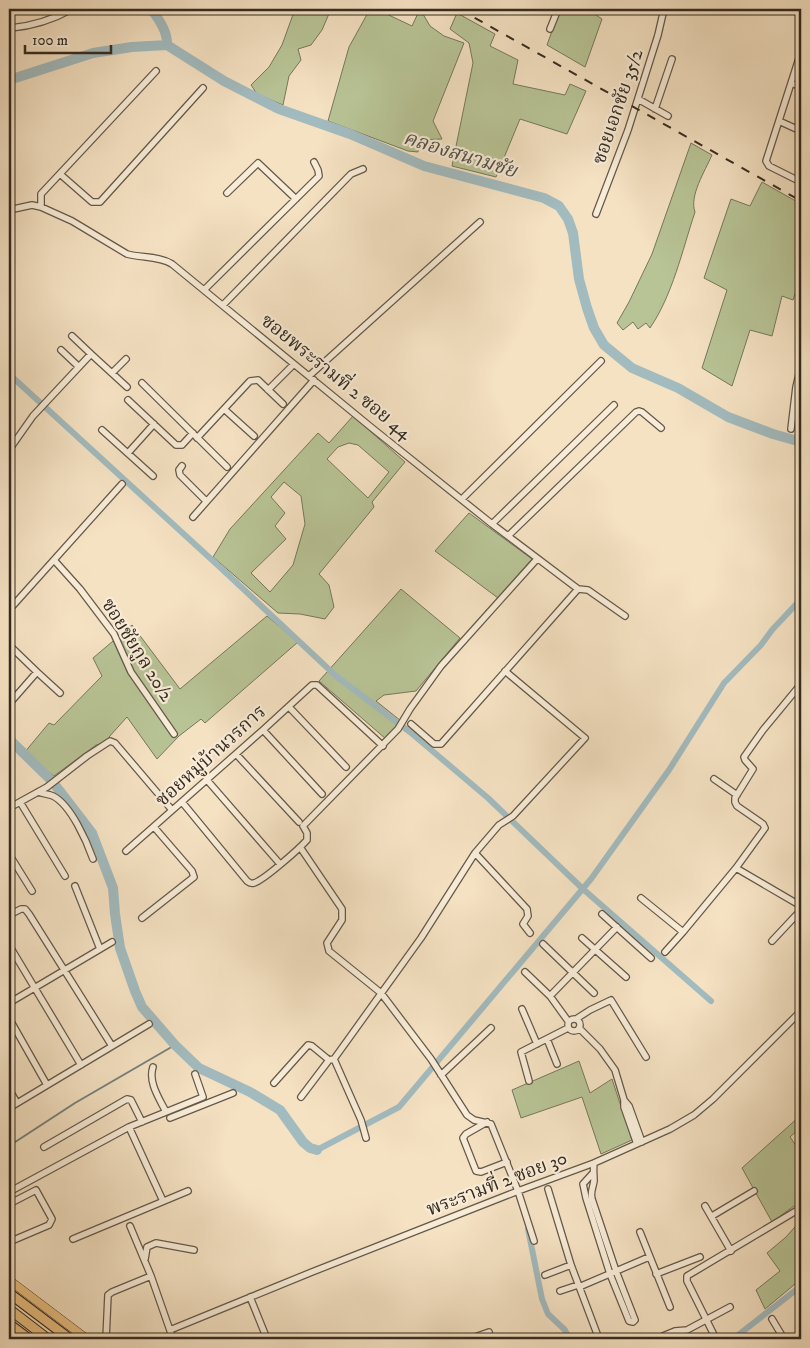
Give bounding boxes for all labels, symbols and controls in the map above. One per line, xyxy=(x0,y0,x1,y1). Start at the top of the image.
scale bar xyxy=(25,22,111,54)
text: 100 m xyxy=(32,31,68,50)
street label: ซอยเอกชัย 35/2 xyxy=(588,46,649,168)
water label: คลองสนามชัย xyxy=(400,126,521,184)
street label: ซอยพระรามที่ 2 ซอย 44 xyxy=(256,306,419,445)
street label: ซอยชัยกูล 20/2 xyxy=(96,594,178,706)
street label: ซอยหมู่บ้านวรการ xyxy=(151,700,271,812)
street label: พระรามที่ 2 ซอย 30 xyxy=(422,1143,571,1221)

